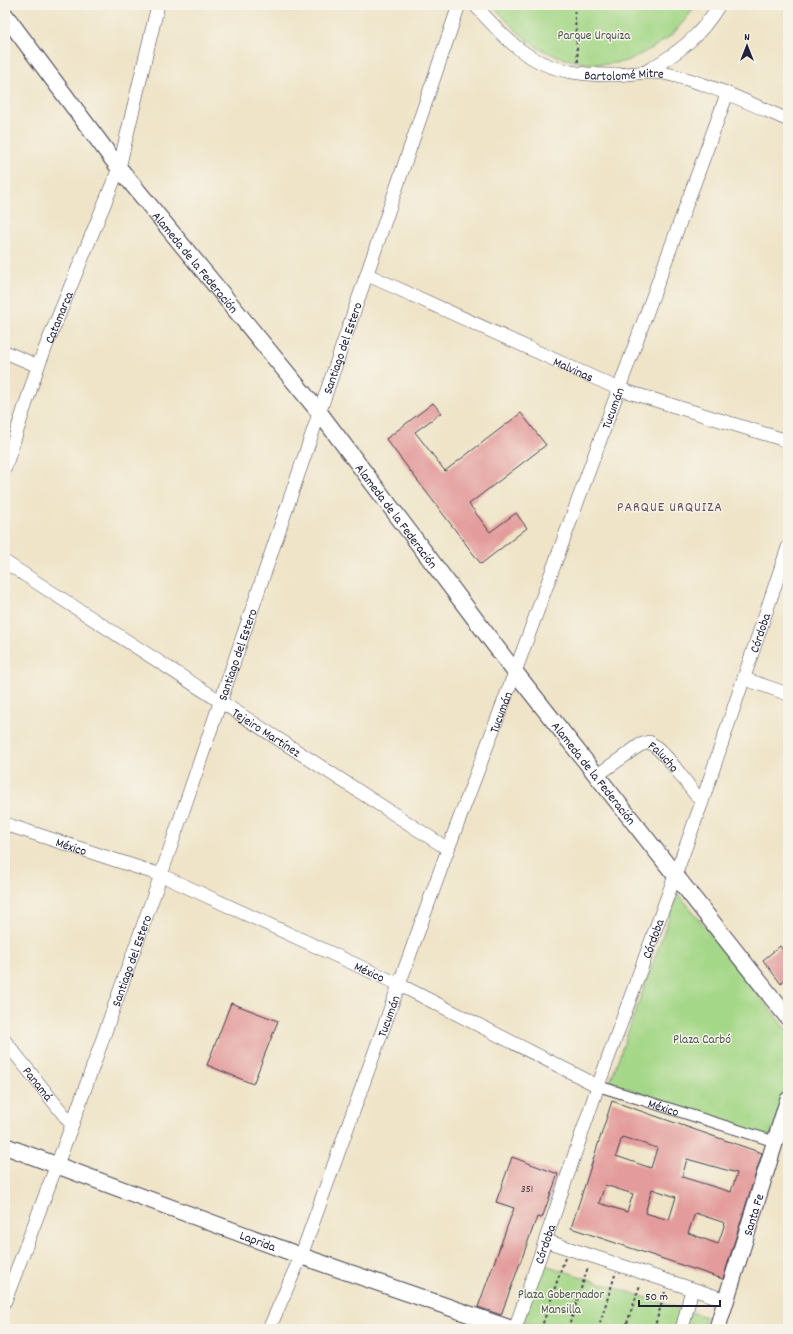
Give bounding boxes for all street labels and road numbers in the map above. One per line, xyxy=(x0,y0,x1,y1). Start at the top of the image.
street label: Bartolomé Mitre xyxy=(583,65,665,87)
street label: Alameda de la Federación xyxy=(146,208,241,318)
street label: Catamarca xyxy=(41,288,80,347)
street label: Santiago del Estero xyxy=(319,300,369,397)
street label: Malvinas xyxy=(550,353,596,388)
street label: Tucumán xyxy=(598,385,631,432)
street label: Alameda de la Federación xyxy=(349,461,441,574)
street label: Santiago del Estero xyxy=(214,606,264,704)
street label: Córdoba xyxy=(746,610,777,656)
street label: Tucumán xyxy=(486,689,519,736)
street label: Tejeiro Martínez xyxy=(227,704,304,763)
street label: Alameda de la Federación xyxy=(546,718,639,830)
street label: Falucho xyxy=(643,737,682,777)
street label: México xyxy=(53,834,89,862)
street label: Santiago del Estero xyxy=(108,913,158,1010)
street label: Córdoba xyxy=(638,916,671,962)
street label: México xyxy=(351,958,387,989)
street label: Tucumán xyxy=(374,993,406,1040)
street label: Panamá xyxy=(17,1063,57,1107)
street label: México xyxy=(645,1095,681,1123)
street label: Santa Fe xyxy=(739,1191,770,1239)
street label: Córdoba xyxy=(531,1221,562,1267)
street label: Laprida xyxy=(237,1227,279,1258)

